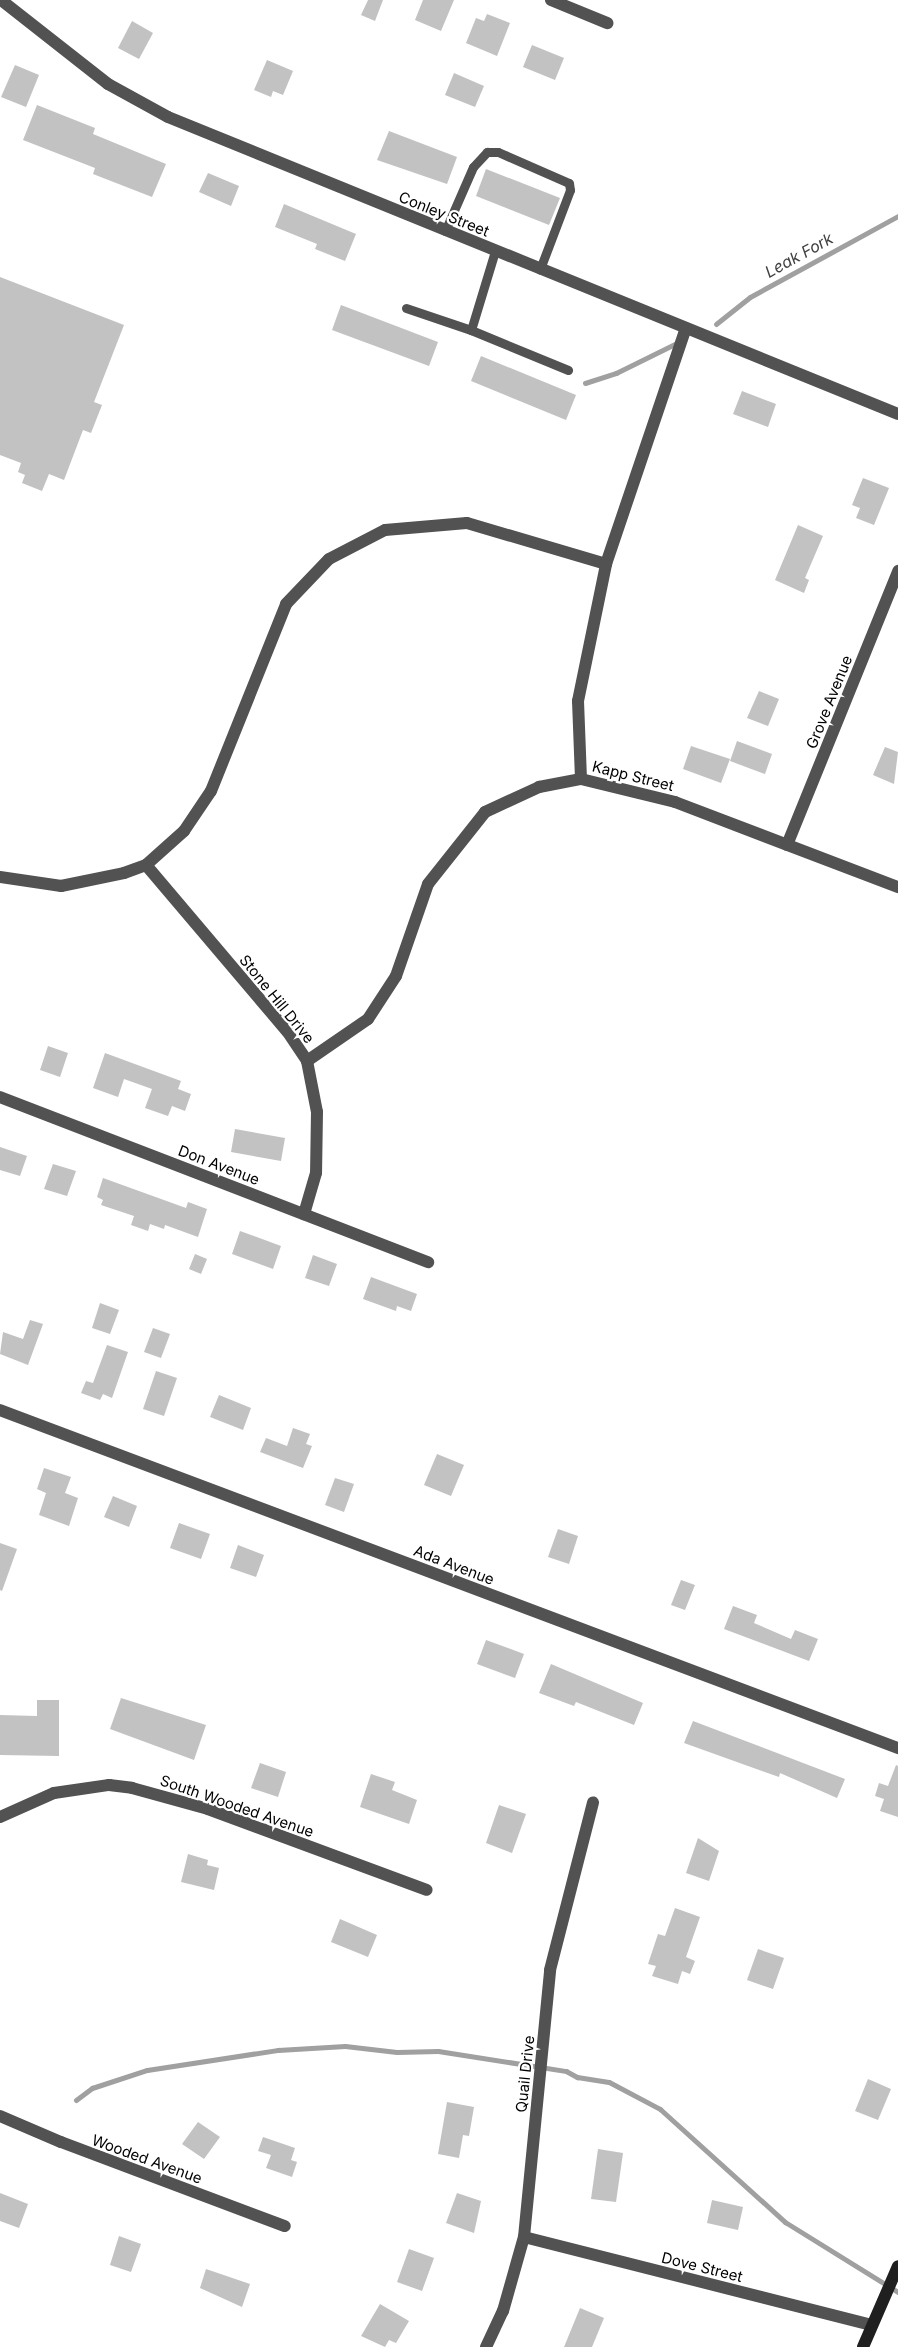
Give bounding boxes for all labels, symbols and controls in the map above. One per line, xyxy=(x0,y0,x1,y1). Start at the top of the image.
street label: Conley Street xyxy=(396,188,492,240)
water label: Leak Fork xyxy=(762,228,836,282)
street label: Grove Avenue xyxy=(802,653,856,751)
street label: Kapp Street xyxy=(590,757,676,795)
street label: Stone Hill Drive xyxy=(236,951,318,1047)
street label: Don Avenue xyxy=(176,1141,262,1189)
street label: Ada Avenue xyxy=(411,1541,497,1589)
street label: South Wooded Avenue xyxy=(158,1771,316,1841)
street label: Quail Drive xyxy=(512,2035,538,2113)
street label: Wooded Avenue xyxy=(89,2131,205,2187)
street label: Dove Street xyxy=(660,2248,744,2286)

